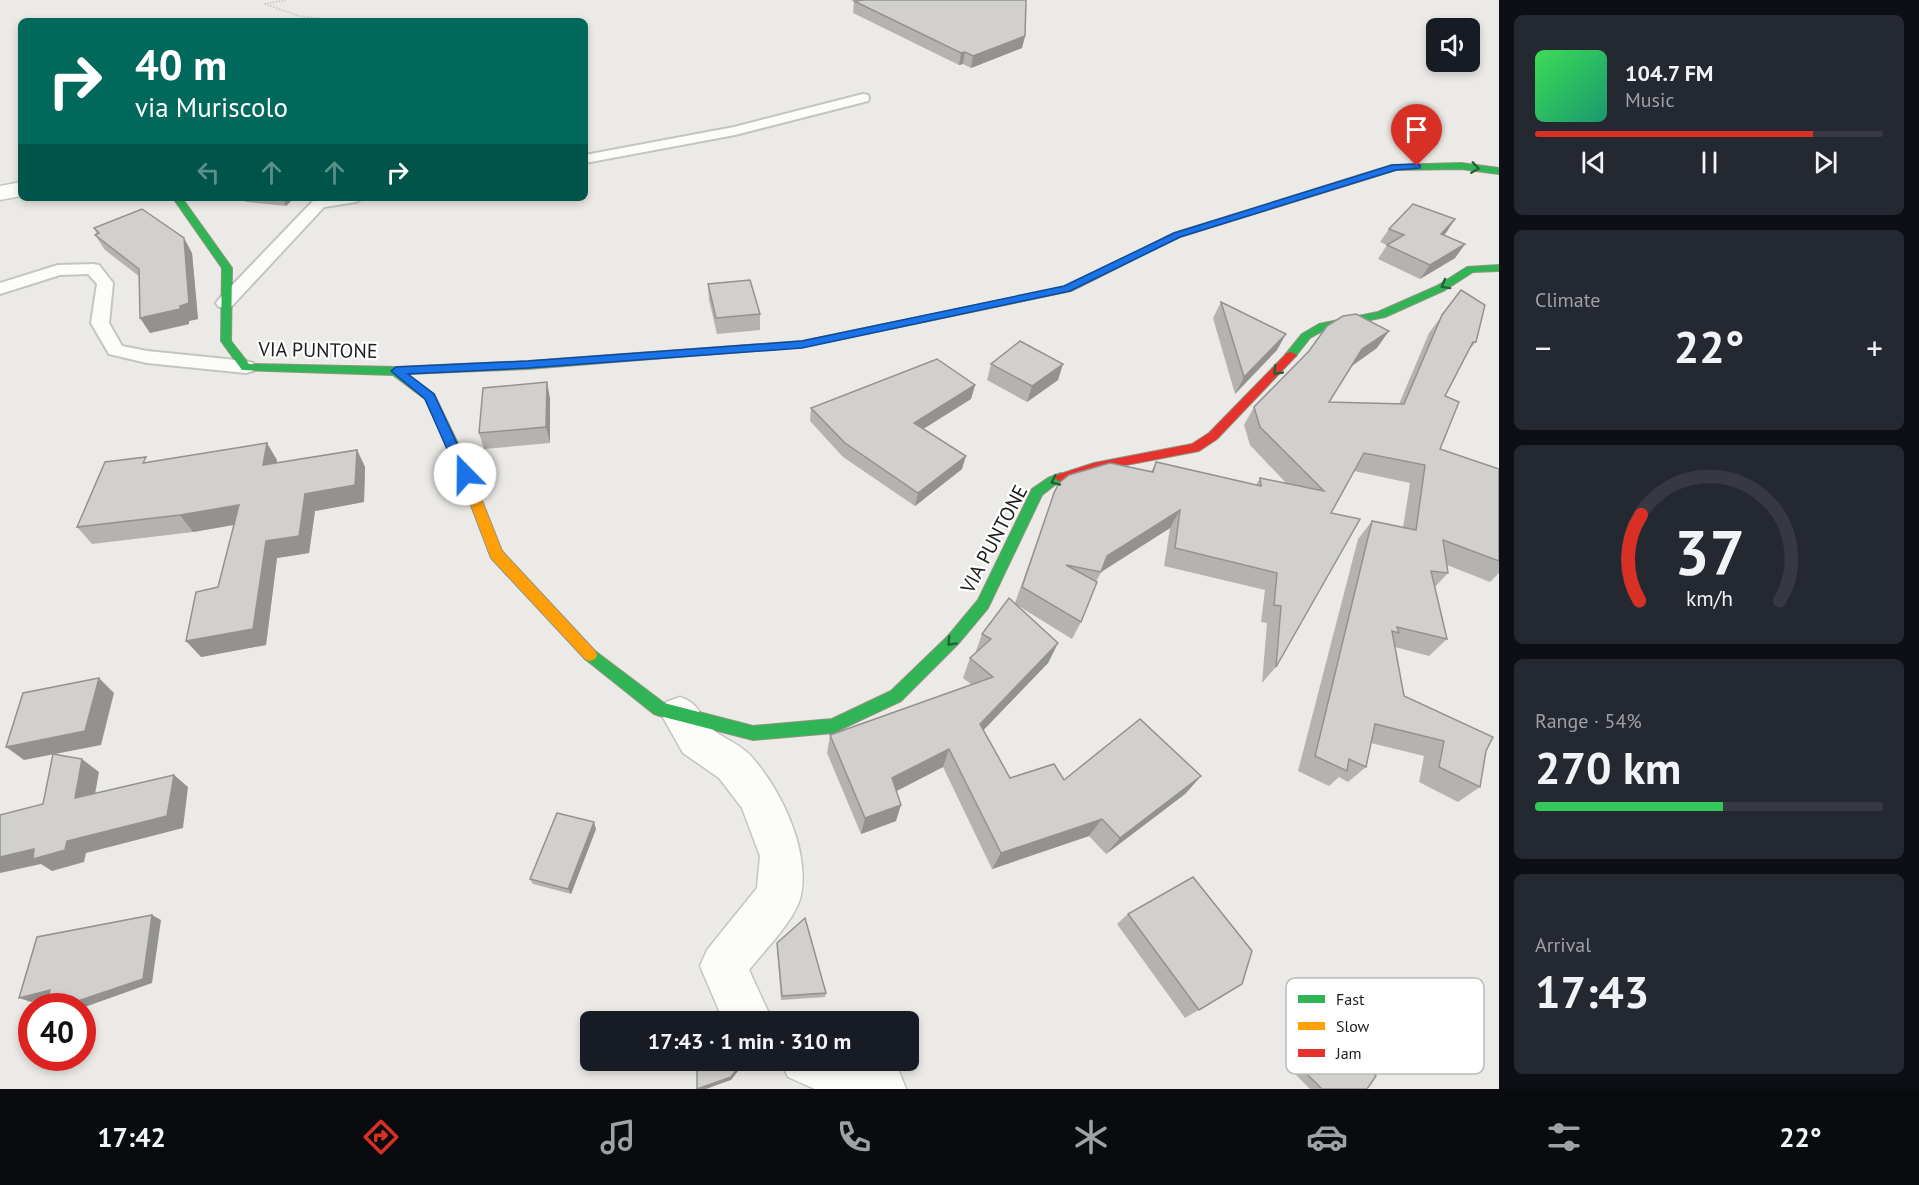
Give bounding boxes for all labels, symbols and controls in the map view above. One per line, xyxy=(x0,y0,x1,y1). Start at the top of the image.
map controls xyxy=(1426,18,1480,72)
button: sound xyxy=(1426,18,1480,72)
text: 40 m xyxy=(135,37,227,92)
icon: right xyxy=(36,42,114,120)
text: 104.7 FM xyxy=(1625,59,1713,87)
text: Music xyxy=(1625,87,1674,113)
text: via Muriscolo xyxy=(135,90,288,124)
pin xyxy=(1391,104,1442,166)
icon: arrive xyxy=(1400,113,1433,146)
icon: previous xyxy=(1577,146,1610,179)
icon: pause xyxy=(1693,146,1726,179)
icon: next xyxy=(1809,146,1842,179)
icon: left xyxy=(192,156,225,189)
icon: ahead xyxy=(255,156,288,189)
icon: ahead xyxy=(318,156,351,189)
icon: right xyxy=(381,156,414,189)
one-way arrow xyxy=(1471,161,1480,173)
one-way arrow xyxy=(1441,277,1451,289)
text: Climate xyxy=(1535,287,1601,313)
text: 22° xyxy=(1674,317,1744,375)
text: − xyxy=(1535,326,1552,369)
text: + xyxy=(1866,326,1883,369)
street label: VIA PUNTONE xyxy=(257,336,378,364)
one-way arrow xyxy=(1273,364,1284,374)
position arrow xyxy=(433,442,497,506)
one-way arrow xyxy=(1050,474,1061,486)
street label: VIA PUNTONE xyxy=(954,480,1033,599)
text: 37 xyxy=(1674,512,1744,593)
text: km/h xyxy=(1685,585,1732,613)
one-way arrow xyxy=(947,635,958,645)
text: Range · 54% xyxy=(1535,708,1642,734)
text: 270 km xyxy=(1535,738,1681,796)
text: Arrival xyxy=(1535,932,1591,958)
text: 17:43 xyxy=(1535,962,1649,1020)
legend xyxy=(1286,978,1484,1074)
text: Fast xyxy=(1336,989,1365,1009)
speed limit sign: 40 xyxy=(18,993,96,1071)
text: Slow xyxy=(1336,1016,1370,1036)
text: 17:43 · 1 min · 310 m xyxy=(648,1027,851,1055)
text: Jam xyxy=(1335,1043,1362,1063)
icon: directions xyxy=(360,1116,402,1158)
icon: music xyxy=(597,1116,639,1158)
icon: phone xyxy=(833,1116,875,1158)
icon: climate xyxy=(1070,1116,1112,1158)
icon: car xyxy=(1306,1116,1348,1158)
icon: filters xyxy=(1543,1116,1585,1158)
text: 17:42 xyxy=(97,1120,166,1154)
text: 22° xyxy=(1779,1120,1822,1154)

